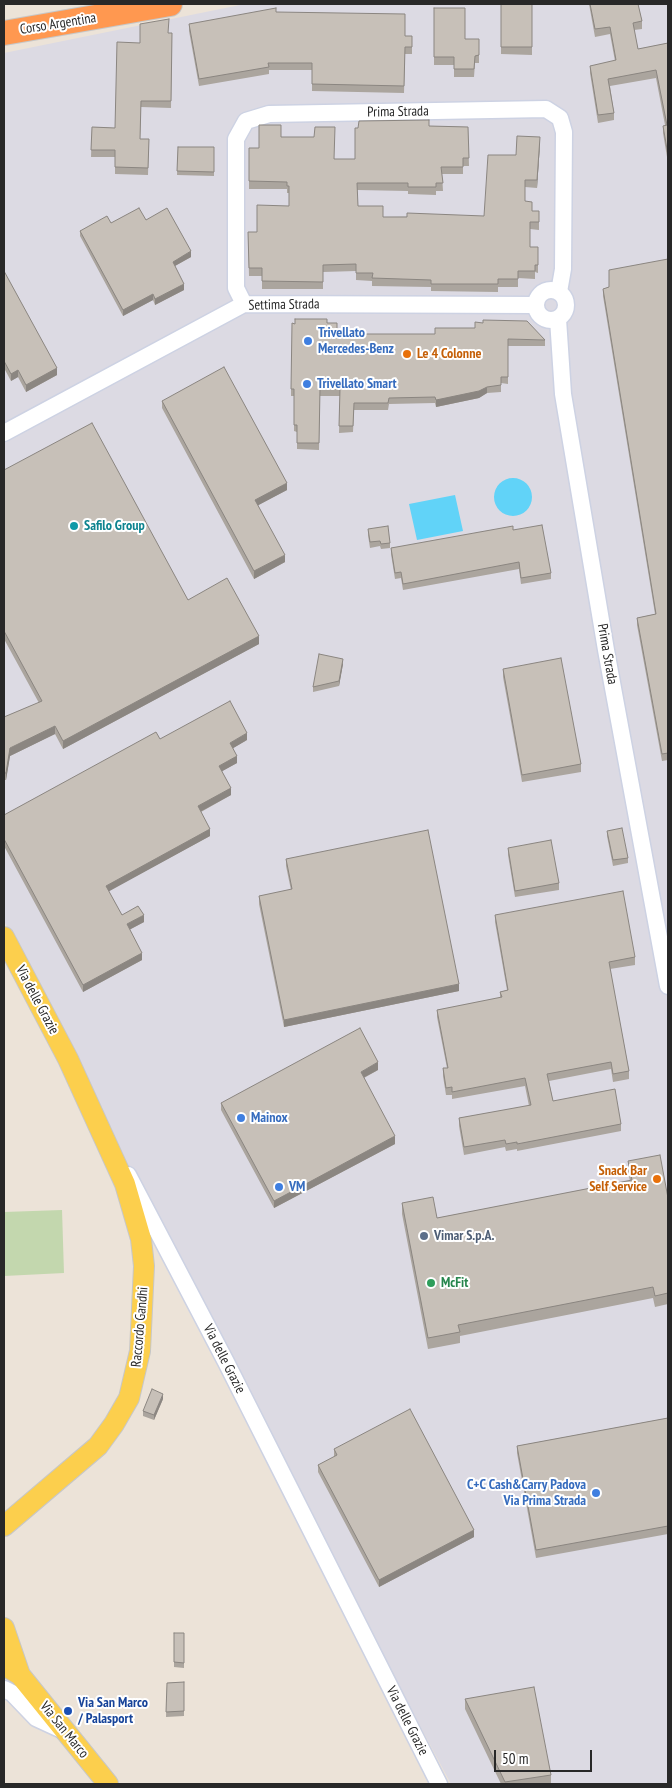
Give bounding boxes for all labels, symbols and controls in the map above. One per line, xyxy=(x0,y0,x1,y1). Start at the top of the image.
street label: Corso Argentina xyxy=(19,10,97,38)
street label: Prima Strada xyxy=(367,103,429,121)
street label: Settima Strada xyxy=(248,296,320,314)
place label: Trivellato Mercedes-Benz xyxy=(318,325,394,358)
marker: Trivellato Mercedes-Benz xyxy=(302,335,314,347)
place label: Le 4 Colonne xyxy=(417,346,481,362)
marker: Le 4 Colonne xyxy=(401,348,413,360)
place label: Trivellato Smart xyxy=(317,376,397,392)
marker: Trivellato Smart xyxy=(301,378,313,390)
place label: Safilo Group xyxy=(84,518,145,534)
marker: Safilo Group xyxy=(68,520,80,532)
street label: Prima Strada xyxy=(593,622,621,686)
street label: Via delle Grazie xyxy=(12,963,62,1037)
place label: Mainox xyxy=(251,1110,288,1126)
marker: Mainox xyxy=(235,1112,247,1124)
place label: Snack Bar Self Service xyxy=(589,1163,647,1196)
marker: Snack Bar Self Service xyxy=(651,1173,663,1185)
place label: VM xyxy=(289,1179,305,1195)
marker: VM xyxy=(273,1181,285,1193)
place label: Vimar S.p.A. xyxy=(434,1228,495,1244)
marker: Vimar S.p.A. xyxy=(418,1230,430,1242)
place label: McFit xyxy=(441,1275,468,1291)
marker: McFit xyxy=(425,1277,437,1289)
street label: Raccordo Gandhi xyxy=(128,1286,152,1368)
street label: Via delle Grazie xyxy=(199,1322,249,1396)
place label: C+C Cash&Carry Padova Via Prima Strada xyxy=(467,1477,586,1510)
marker: C+C Cash&Carry Padova Via Prima Strada xyxy=(590,1487,602,1499)
street label: Via delle Grazie xyxy=(382,1684,432,1758)
place label: Via San Marco / Palasport xyxy=(78,1695,148,1728)
street label: Via San Marco xyxy=(36,1698,92,1762)
marker: Via San Marco / Palasport xyxy=(62,1705,74,1717)
scale bar xyxy=(497,1740,594,1772)
text: 50 m xyxy=(502,1749,528,1768)

